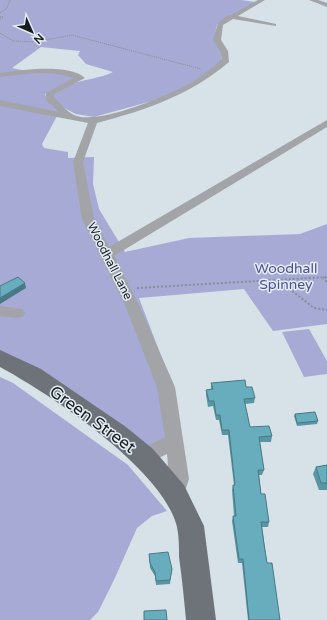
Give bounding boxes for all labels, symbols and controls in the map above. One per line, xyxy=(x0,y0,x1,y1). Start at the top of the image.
north arrow xyxy=(12,12,52,52)
text: N xyxy=(31,31,46,46)
street label: Woodhall Lane xyxy=(85,220,136,302)
park label: Woodhall Spinney xyxy=(255,260,317,293)
street label: Green Street xyxy=(45,381,140,458)

